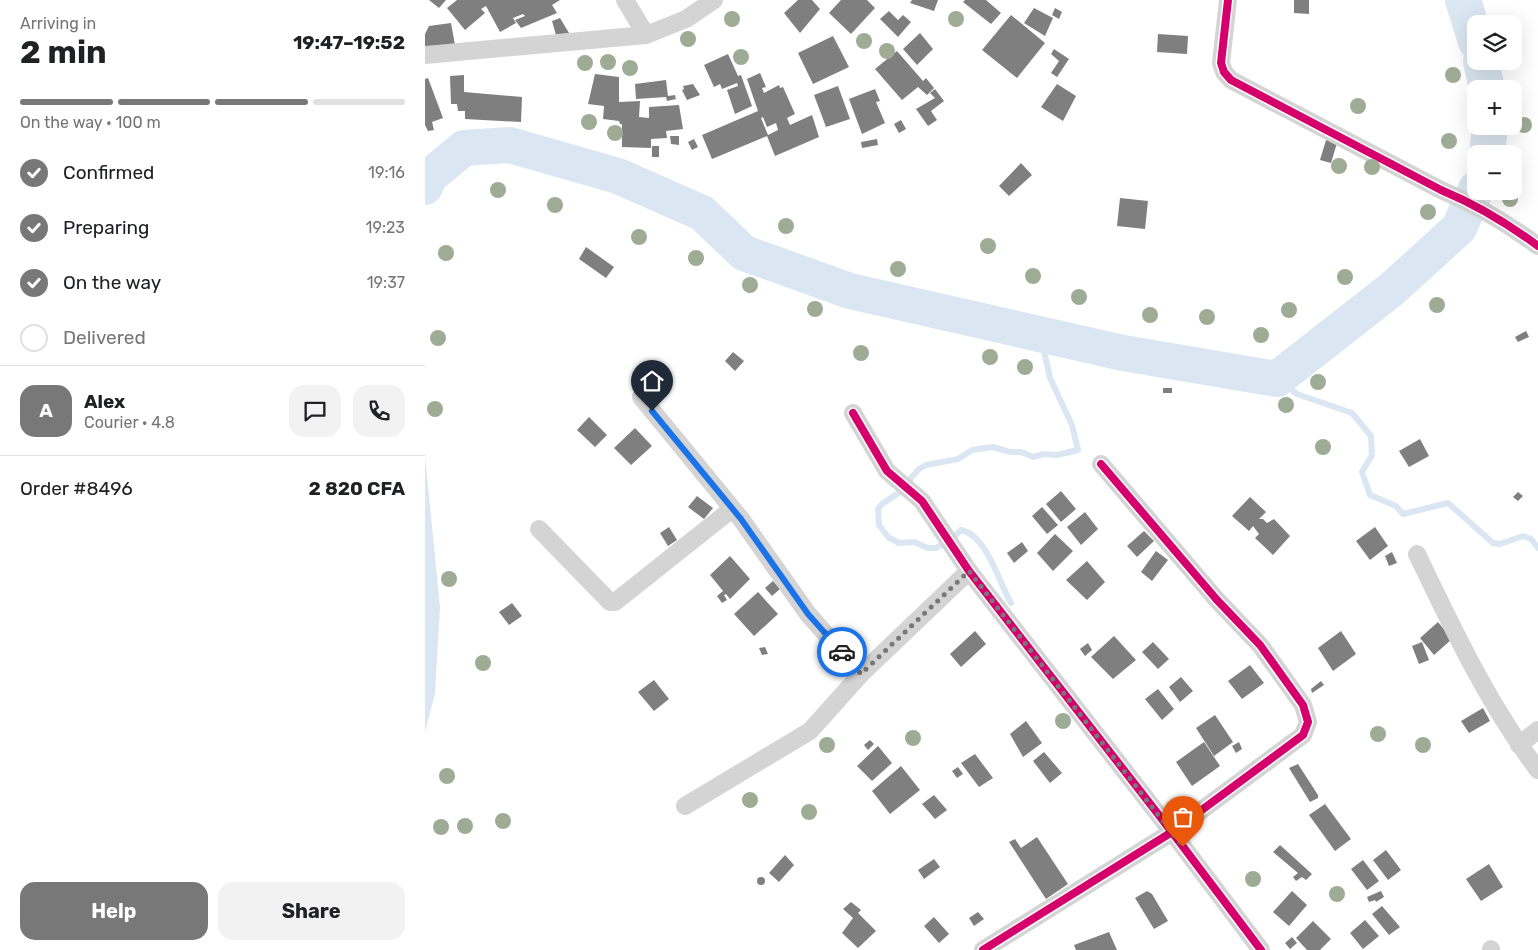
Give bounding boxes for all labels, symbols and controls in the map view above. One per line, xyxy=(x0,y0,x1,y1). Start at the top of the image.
text: Arriving in xyxy=(20,14,96,33)
map controls xyxy=(1467,15,1522,200)
button: layers xyxy=(1467,15,1522,70)
text: 19:47–19:52 xyxy=(293,31,405,54)
text: 2 min xyxy=(20,33,107,71)
button: + xyxy=(1467,80,1522,135)
text: On the way · 100 m xyxy=(20,113,161,132)
button: − xyxy=(1467,145,1522,200)
icon: check xyxy=(20,159,48,187)
text: Confirmed xyxy=(63,161,154,184)
text: 19:16 xyxy=(368,163,405,182)
icon: check xyxy=(20,214,48,242)
text: Preparing xyxy=(63,216,149,239)
text: 19:23 xyxy=(366,218,405,237)
icon: check xyxy=(20,269,48,297)
text: On the way xyxy=(63,271,161,294)
text: 19:37 xyxy=(367,273,405,292)
text: Delivered xyxy=(63,326,146,349)
pin xyxy=(631,360,673,411)
icon: home xyxy=(638,367,666,395)
button: chat xyxy=(289,385,341,437)
button: phone xyxy=(353,385,405,437)
text: Alex xyxy=(84,390,125,413)
text: A xyxy=(39,399,53,422)
text: Courier · 4.8 xyxy=(84,413,175,432)
text: Order #8496 xyxy=(20,477,133,500)
text: 2 820 CFA xyxy=(308,477,405,500)
courier xyxy=(817,627,867,677)
icon: car xyxy=(828,638,856,666)
pin xyxy=(1162,796,1204,847)
icon: bag xyxy=(1169,803,1197,831)
button: Help xyxy=(20,882,208,940)
button: Share xyxy=(218,882,405,940)

